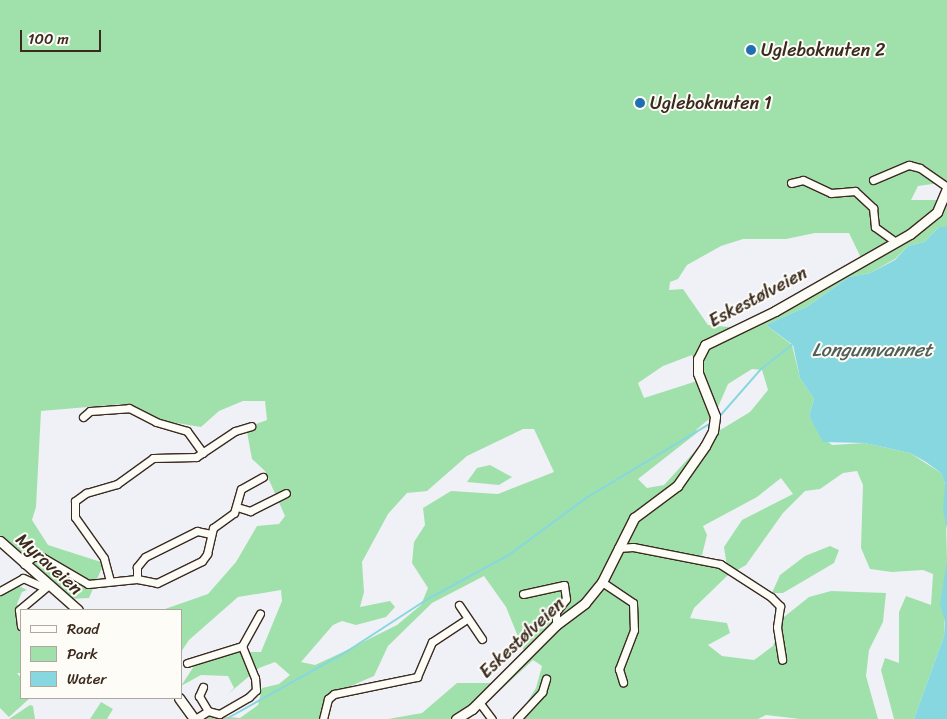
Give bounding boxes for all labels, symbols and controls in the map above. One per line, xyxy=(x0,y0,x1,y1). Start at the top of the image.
scale bar xyxy=(22,20,104,52)
text: 100 m xyxy=(28,26,69,52)
place label: Ugleboknuten 2 xyxy=(761,39,885,61)
marker: Ugleboknuten 2 xyxy=(745,44,757,56)
place label: Ugleboknuten 1 xyxy=(650,92,772,114)
marker: Ugleboknuten 1 xyxy=(634,97,646,109)
street label: Eskestølveien xyxy=(705,262,811,332)
water label: Longumvannet xyxy=(812,339,932,361)
street label: Myraveien xyxy=(11,529,87,599)
street label: Eskestølveien xyxy=(475,593,569,683)
legend xyxy=(20,609,182,699)
text: Road xyxy=(67,616,99,642)
text: Park xyxy=(67,641,98,667)
text: Water xyxy=(67,666,107,692)

